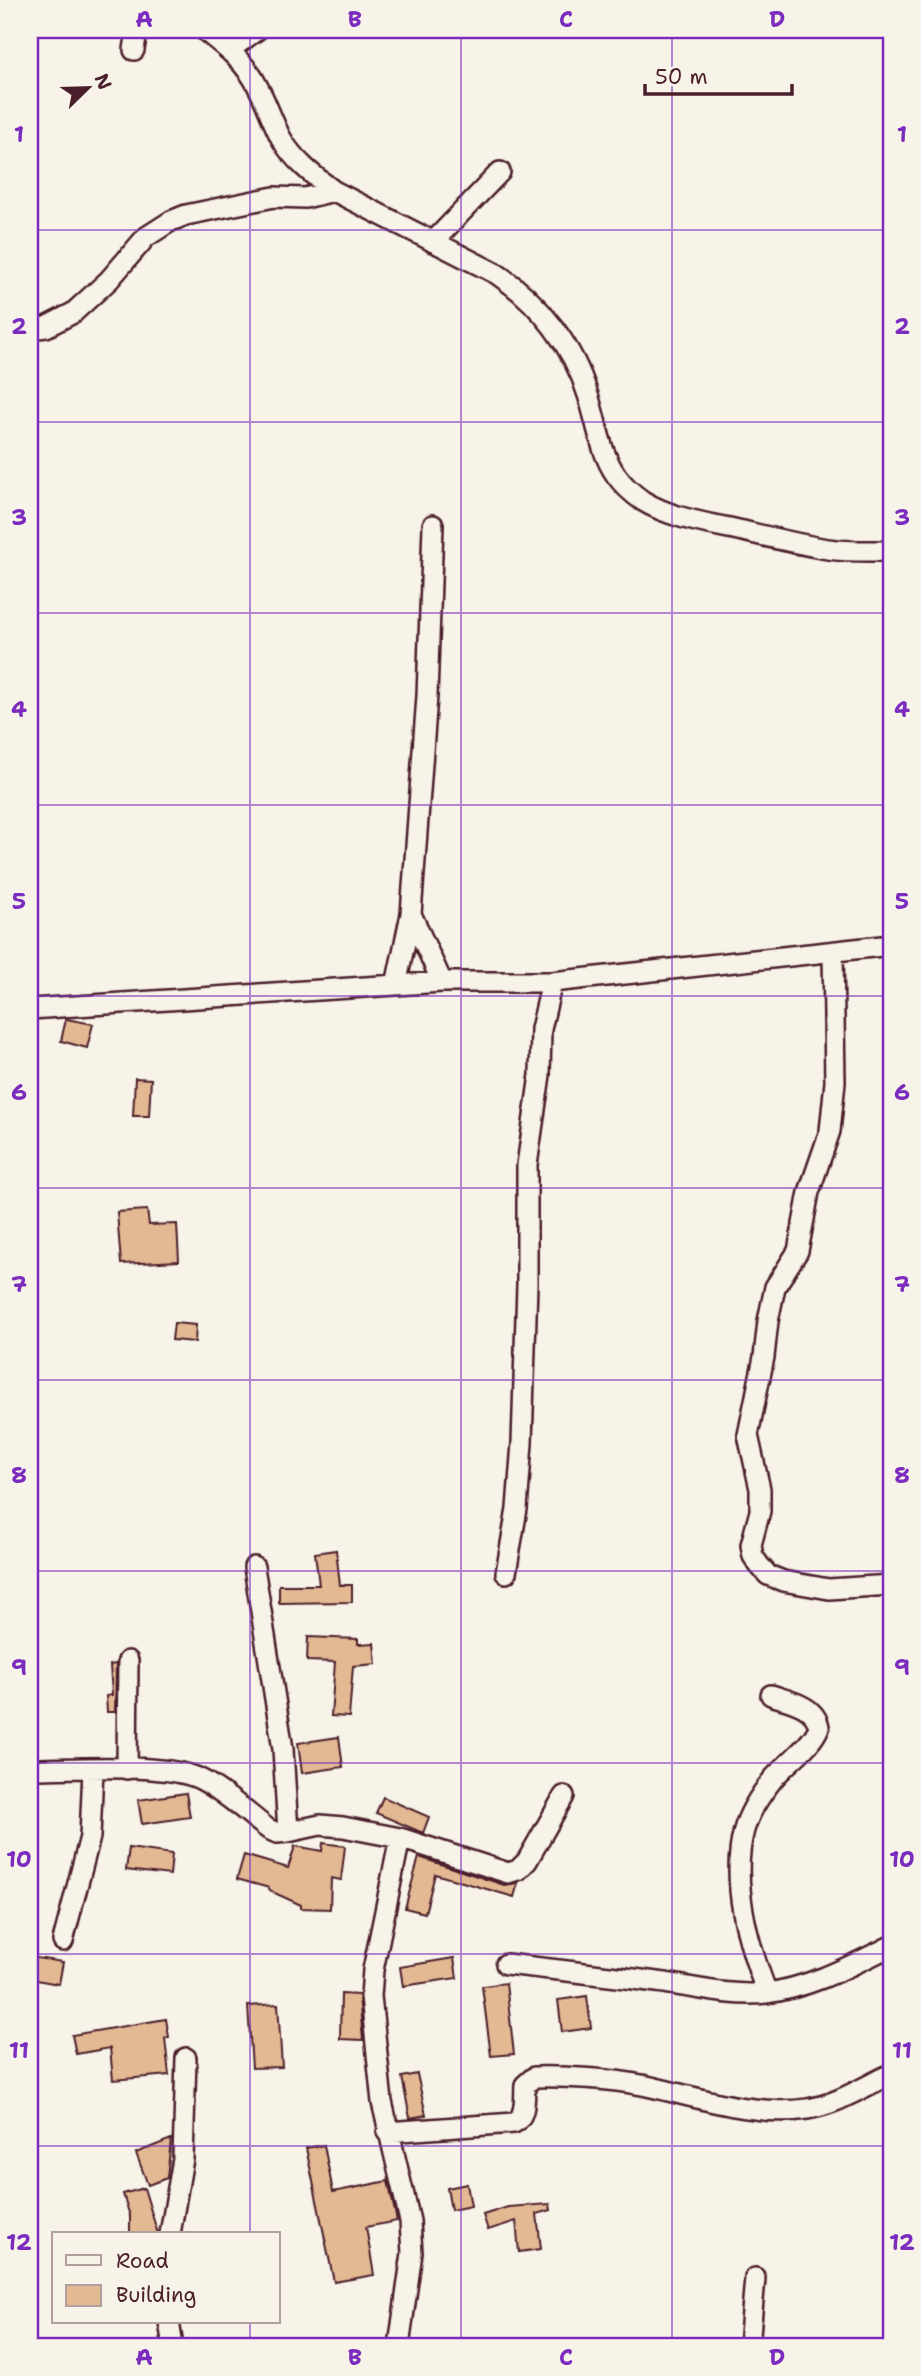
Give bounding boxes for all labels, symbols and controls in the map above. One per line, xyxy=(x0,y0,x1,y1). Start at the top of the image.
text: A xyxy=(135,4,153,34)
text: B xyxy=(348,4,362,34)
text: C xyxy=(559,4,573,34)
text: D xyxy=(769,4,785,34)
north arrow xyxy=(52,52,122,122)
scale bar xyxy=(645,52,792,96)
text: 50 m xyxy=(655,63,708,91)
text: N xyxy=(89,70,118,93)
text: 1 xyxy=(14,119,24,149)
text: 1 xyxy=(897,119,907,149)
text: 2 xyxy=(11,311,27,341)
text: 2 xyxy=(894,311,910,341)
text: 3 xyxy=(11,502,27,532)
text: 3 xyxy=(894,502,910,532)
text: 4 xyxy=(11,694,27,724)
text: 4 xyxy=(894,694,910,724)
text: 5 xyxy=(12,886,26,916)
text: 5 xyxy=(895,886,909,916)
text: 6 xyxy=(11,1077,27,1107)
text: 6 xyxy=(894,1077,910,1107)
text: 7 xyxy=(11,1269,27,1299)
text: 7 xyxy=(894,1269,910,1299)
text: 8 xyxy=(11,1460,27,1490)
text: 8 xyxy=(894,1460,910,1490)
text: 9 xyxy=(11,1652,27,1682)
text: 9 xyxy=(894,1652,910,1682)
text: 10 xyxy=(6,1844,32,1874)
text: 10 xyxy=(889,1844,915,1874)
text: 11 xyxy=(9,2035,29,2065)
text: 11 xyxy=(892,2035,912,2065)
text: 12 xyxy=(6,2227,32,2257)
text: 12 xyxy=(889,2227,915,2257)
legend xyxy=(52,2232,280,2324)
text: Road xyxy=(116,2247,169,2275)
text: Building xyxy=(116,2281,196,2309)
text: A xyxy=(135,2342,153,2372)
text: B xyxy=(348,2342,362,2372)
text: C xyxy=(559,2342,573,2372)
text: D xyxy=(769,2342,785,2372)

